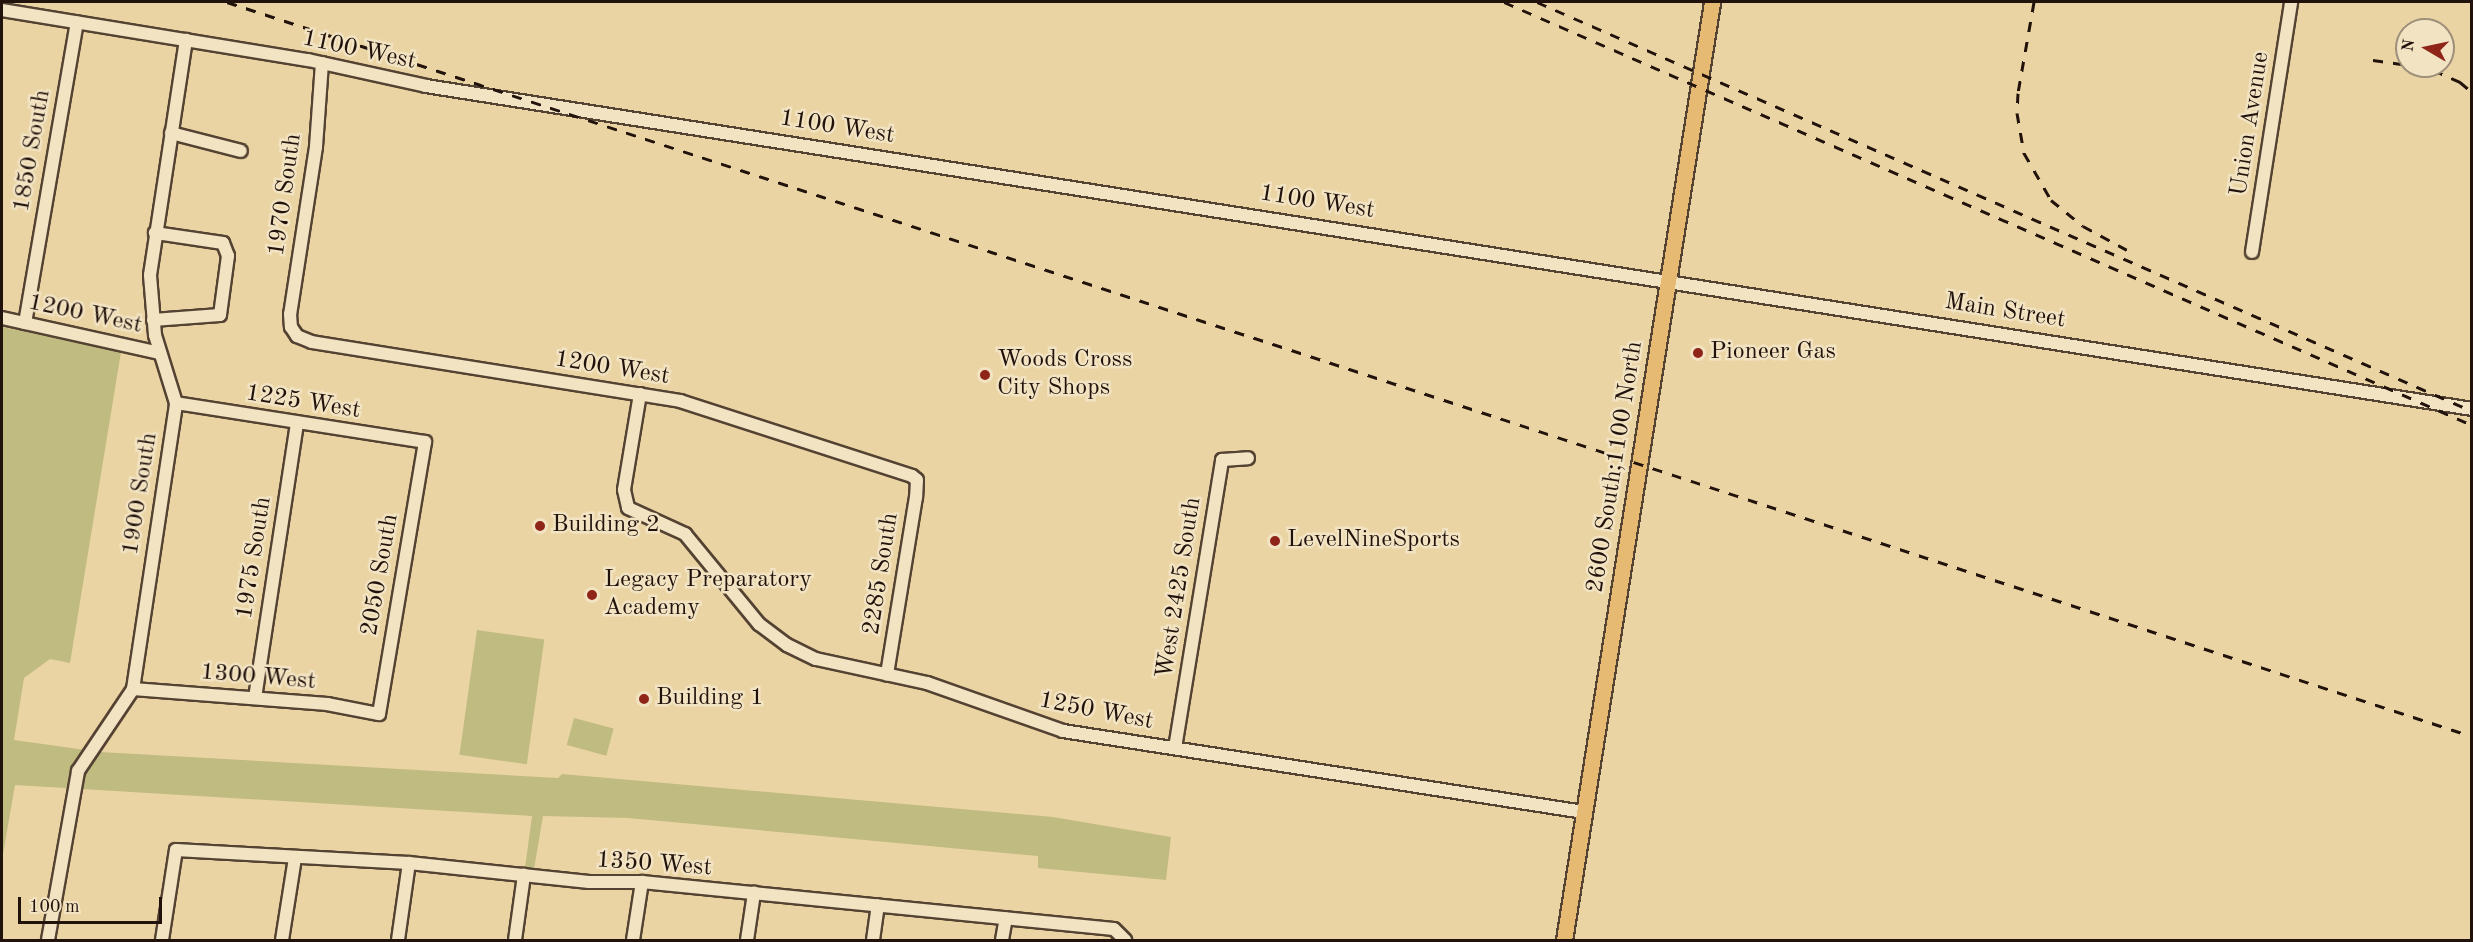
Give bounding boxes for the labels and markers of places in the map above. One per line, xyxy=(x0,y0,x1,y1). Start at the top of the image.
place label: Pioneer Gas xyxy=(1710,339,1836,367)
marker: Pioneer Gas xyxy=(1691,346,1705,360)
place label: Woods Cross City Shops xyxy=(997,347,1132,403)
marker: Woods Cross City Shops xyxy=(978,368,992,382)
place label: Building 2 xyxy=(552,512,660,540)
marker: Building 2 xyxy=(533,519,547,533)
place label: LevelNineSports xyxy=(1287,527,1460,555)
marker: LevelNineSports xyxy=(1268,534,1282,548)
place label: Legacy Preparatory Academy xyxy=(604,567,812,623)
marker: Legacy Preparatory Academy xyxy=(585,588,599,602)
place label: Building 1 xyxy=(656,685,764,713)
marker: Building 1 xyxy=(637,692,651,706)

